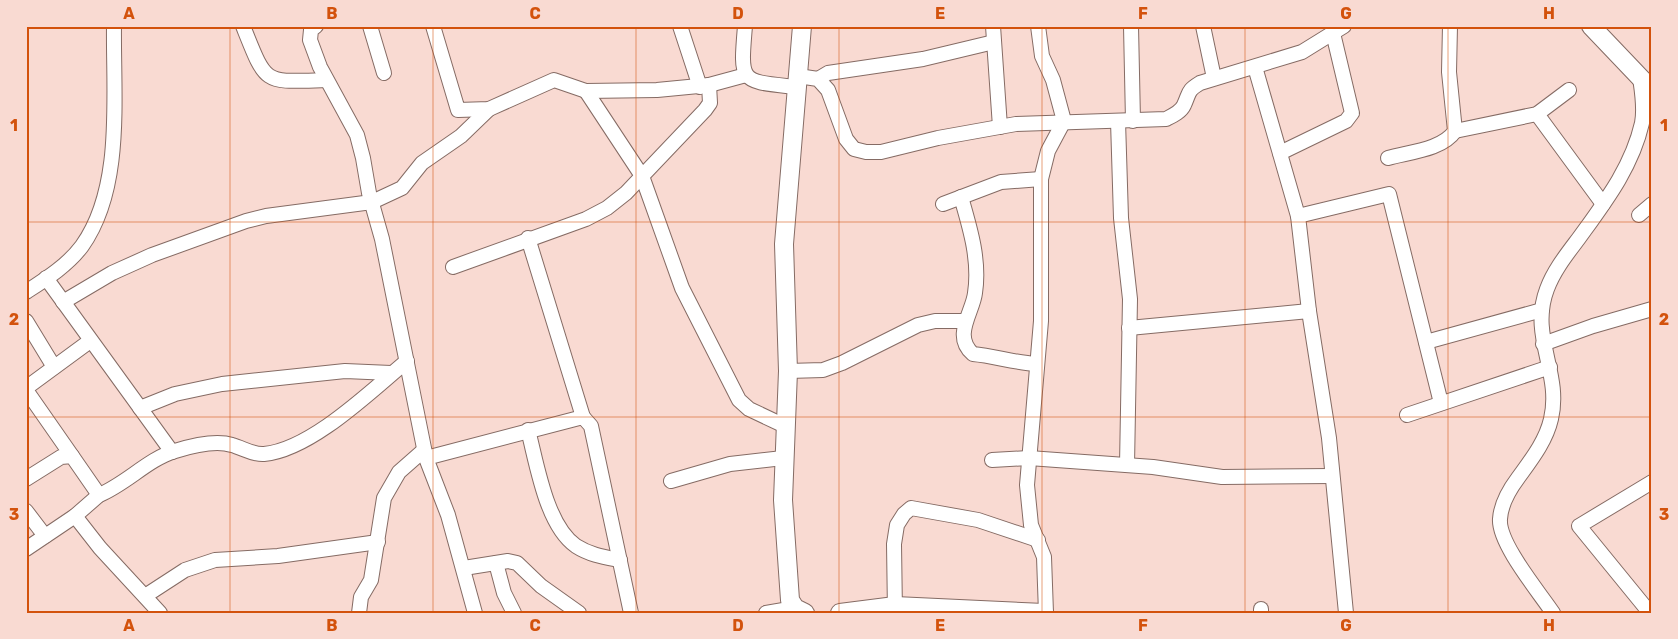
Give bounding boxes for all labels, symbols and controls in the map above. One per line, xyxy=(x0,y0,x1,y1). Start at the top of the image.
text: A xyxy=(123,4,135,23)
text: B xyxy=(326,4,338,23)
text: C xyxy=(529,4,541,23)
text: D xyxy=(732,4,744,23)
text: E xyxy=(935,4,945,23)
text: F xyxy=(1138,4,1148,23)
text: G xyxy=(1340,4,1352,23)
text: H xyxy=(1543,4,1555,23)
text: 1 xyxy=(10,116,18,135)
text: 1 xyxy=(1660,116,1668,135)
text: 2 xyxy=(9,310,19,329)
text: 2 xyxy=(1659,310,1669,329)
text: 3 xyxy=(9,505,19,524)
text: 3 xyxy=(1659,505,1669,524)
text: A xyxy=(123,616,135,635)
text: B xyxy=(326,616,338,635)
text: C xyxy=(529,616,541,635)
text: D xyxy=(732,616,744,635)
text: E xyxy=(935,616,945,635)
text: F xyxy=(1138,616,1148,635)
text: G xyxy=(1340,616,1352,635)
text: H xyxy=(1543,616,1555,635)

